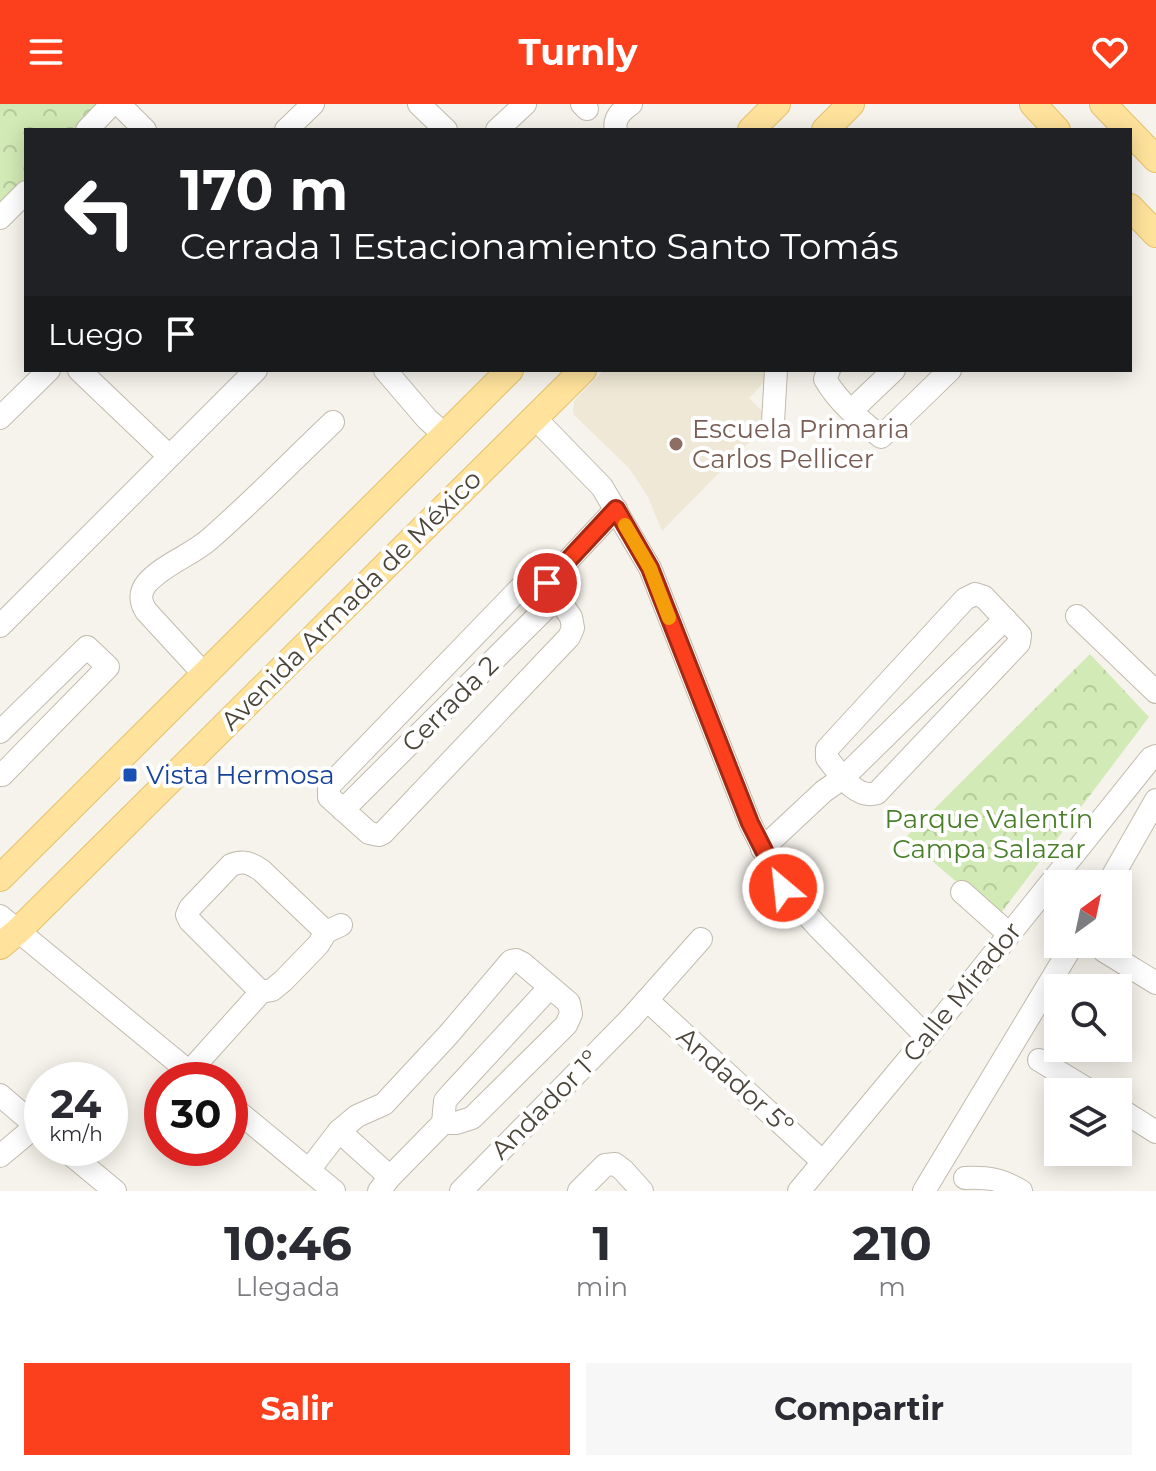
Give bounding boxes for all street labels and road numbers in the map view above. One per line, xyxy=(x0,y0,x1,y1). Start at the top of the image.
street label: Avenida Armada de México xyxy=(214,463,488,737)
street label: Cerrada 2 xyxy=(395,649,505,759)
street label: Calle Mirador xyxy=(896,915,1028,1069)
street label: Andador 5º xyxy=(670,1020,800,1142)
street label: Andador 1º xyxy=(484,1044,606,1166)

